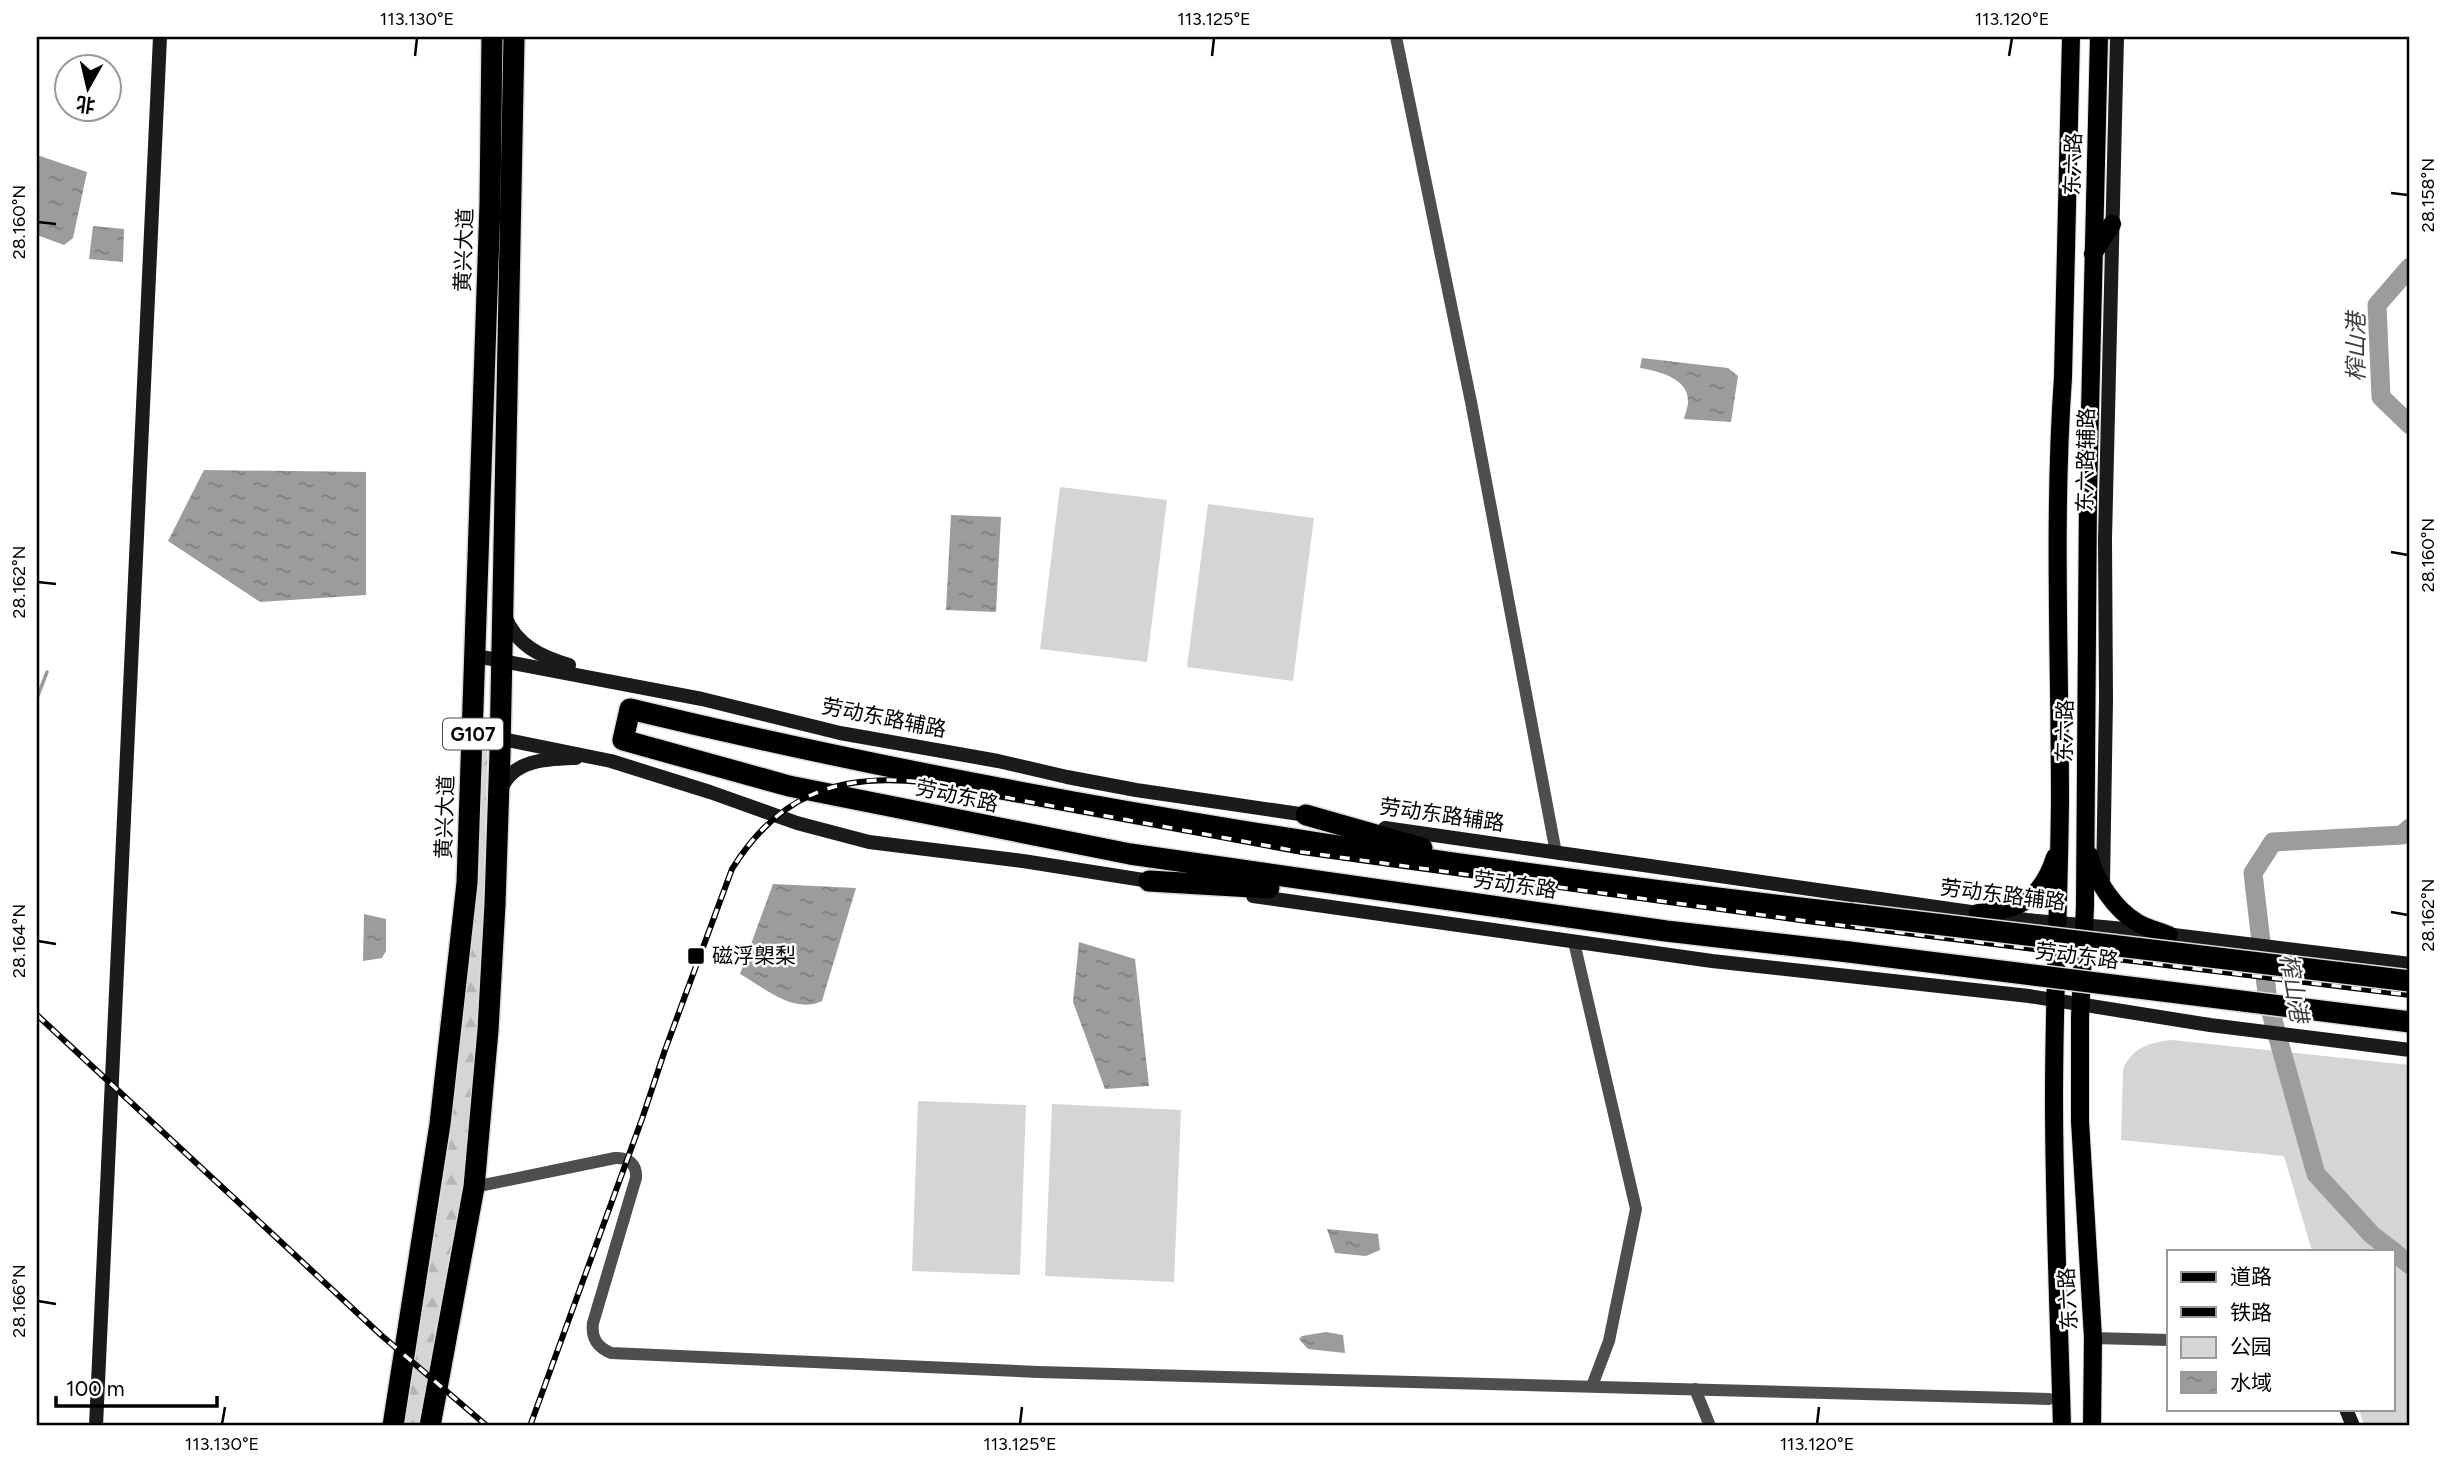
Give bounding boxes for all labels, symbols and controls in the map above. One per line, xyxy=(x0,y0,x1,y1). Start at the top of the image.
text: 113.130°E xyxy=(380,8,454,30)
text: 113.125°E xyxy=(1177,8,1251,30)
text: 113.120°E xyxy=(1975,8,2049,30)
north arrow xyxy=(52,52,122,122)
text: 北 xyxy=(75,92,97,117)
street label: 东六路 xyxy=(2059,132,2086,196)
text: 28.158°N xyxy=(2417,158,2439,232)
text: 28.160°N xyxy=(8,185,30,259)
street label: 黄兴大道 xyxy=(450,208,477,292)
water label: 榨山港 xyxy=(2342,310,2370,382)
street label: 东六路辅路 xyxy=(2072,407,2099,513)
text: 28.160°N xyxy=(2417,518,2439,592)
text: 28.162°N xyxy=(8,545,30,619)
street label: 劳动东路辅路 xyxy=(820,693,948,742)
street label: 东六路 xyxy=(2051,699,2078,763)
road number: G107 xyxy=(443,719,503,750)
street label: 黄兴大道 xyxy=(431,775,458,859)
street label: 劳动东路 xyxy=(913,775,1001,816)
street label: 劳动东路辅路 xyxy=(1378,793,1506,836)
street label: 劳动东路 xyxy=(1472,866,1558,903)
street label: 劳动东路辅路 xyxy=(1939,874,2067,915)
text: 28.162°N xyxy=(2417,878,2439,952)
text: 28.164°N xyxy=(8,904,30,978)
street label: 劳动东路 xyxy=(2034,938,2120,973)
place label: 磁浮㮾梨 xyxy=(712,943,796,968)
marker: 磁浮㮾梨 xyxy=(686,946,706,966)
water label: 榨山港 xyxy=(2274,952,2314,1027)
legend xyxy=(2167,1250,2394,1410)
text: 28.166°N xyxy=(8,1264,30,1338)
text: 道路 xyxy=(2230,1264,2272,1289)
street label: 东六路 xyxy=(2053,1267,2082,1331)
text: 铁路 xyxy=(2230,1300,2272,1325)
text: 公园 xyxy=(2230,1334,2272,1359)
scale bar xyxy=(56,1365,217,1409)
text: 水域 xyxy=(2230,1370,2272,1395)
text: 100 m xyxy=(66,1376,125,1401)
text: 113.130°E xyxy=(185,1433,259,1455)
text: 113.125°E xyxy=(983,1433,1057,1455)
text: 113.120°E xyxy=(1780,1433,1854,1455)

